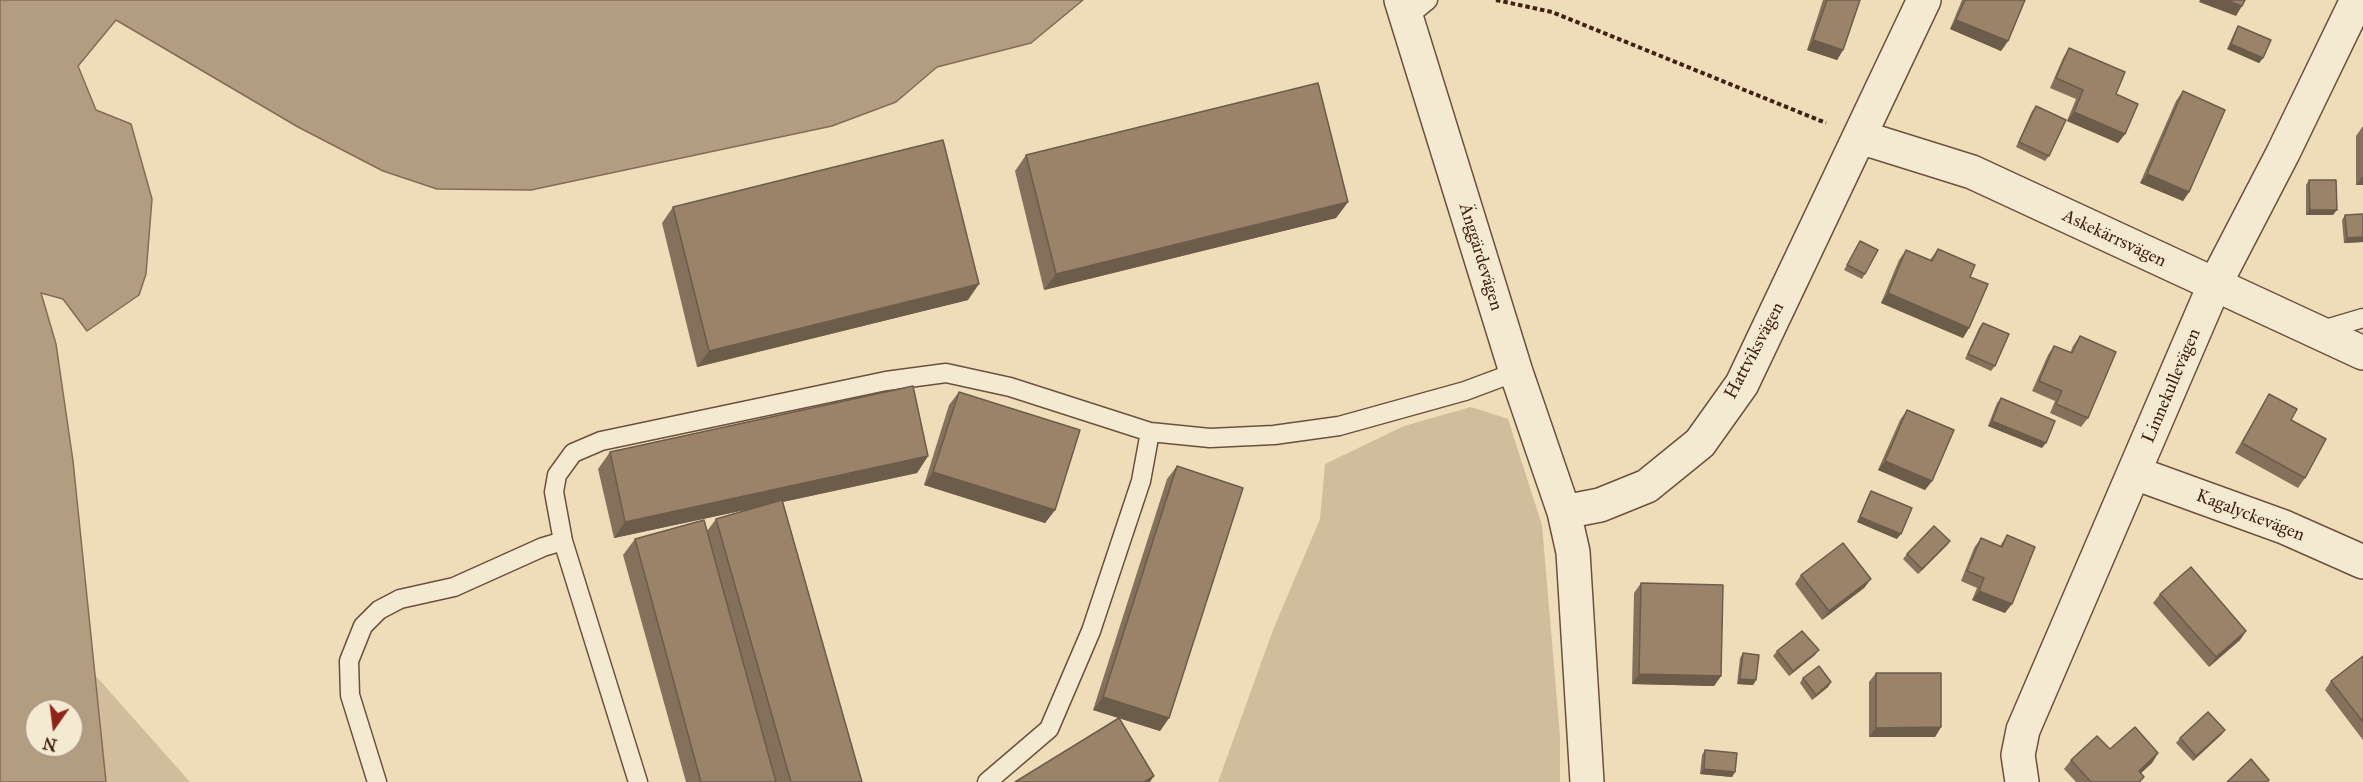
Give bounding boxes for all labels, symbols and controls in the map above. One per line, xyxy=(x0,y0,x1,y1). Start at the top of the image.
street label: Änggärdevägen xyxy=(1453,201,1507,313)
street label: Askekärrsvägen xyxy=(2059,206,2169,272)
street label: Hattviksvägen xyxy=(1721,299,1789,403)
street label: Linnekullevägen xyxy=(2138,326,2206,446)
street label: Kagalyckevägen xyxy=(2193,485,2307,547)
north arrow xyxy=(24,698,84,758)
text: N xyxy=(41,733,59,755)

